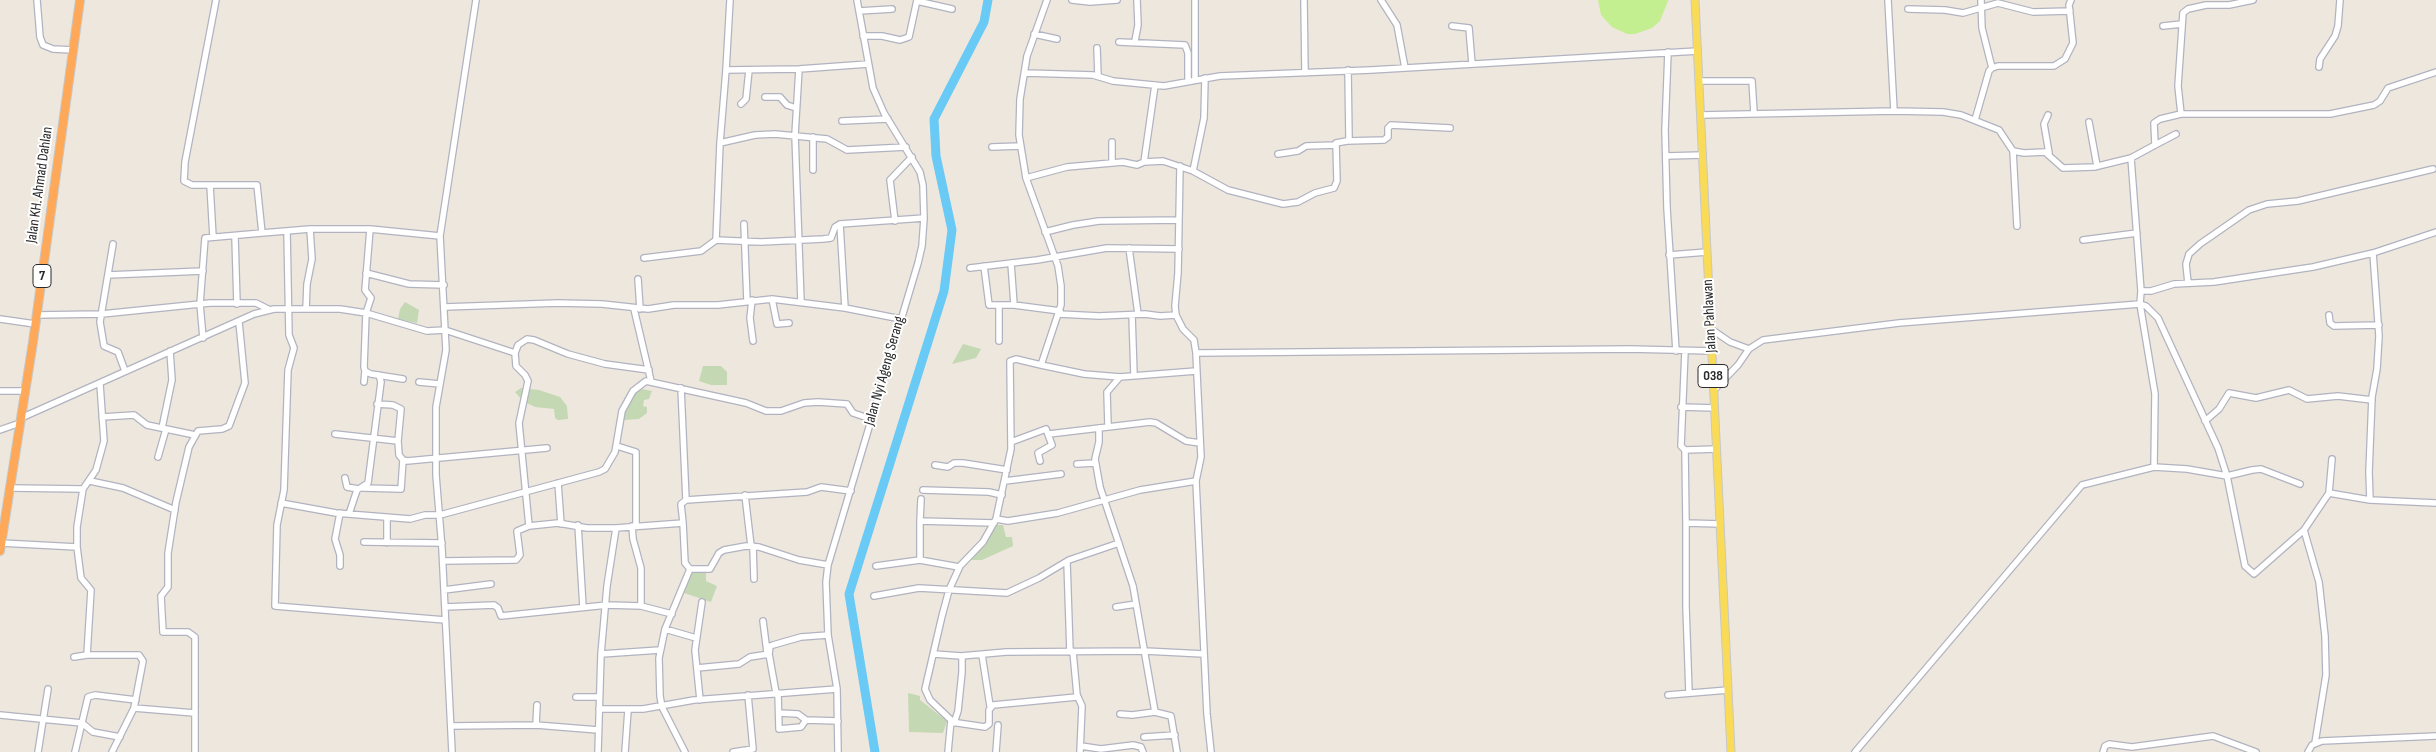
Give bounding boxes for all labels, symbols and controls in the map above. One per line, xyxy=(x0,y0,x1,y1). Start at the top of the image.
street label: Jalan KH. Ahmad Dahlan xyxy=(23,126,57,244)
road number: 7 xyxy=(33,264,51,288)
street label: Jalan Pahlawan xyxy=(1699,279,1721,353)
street label: Jalan Nyi Ageng Serang xyxy=(861,314,909,428)
road number: 038 xyxy=(1698,364,1728,388)

